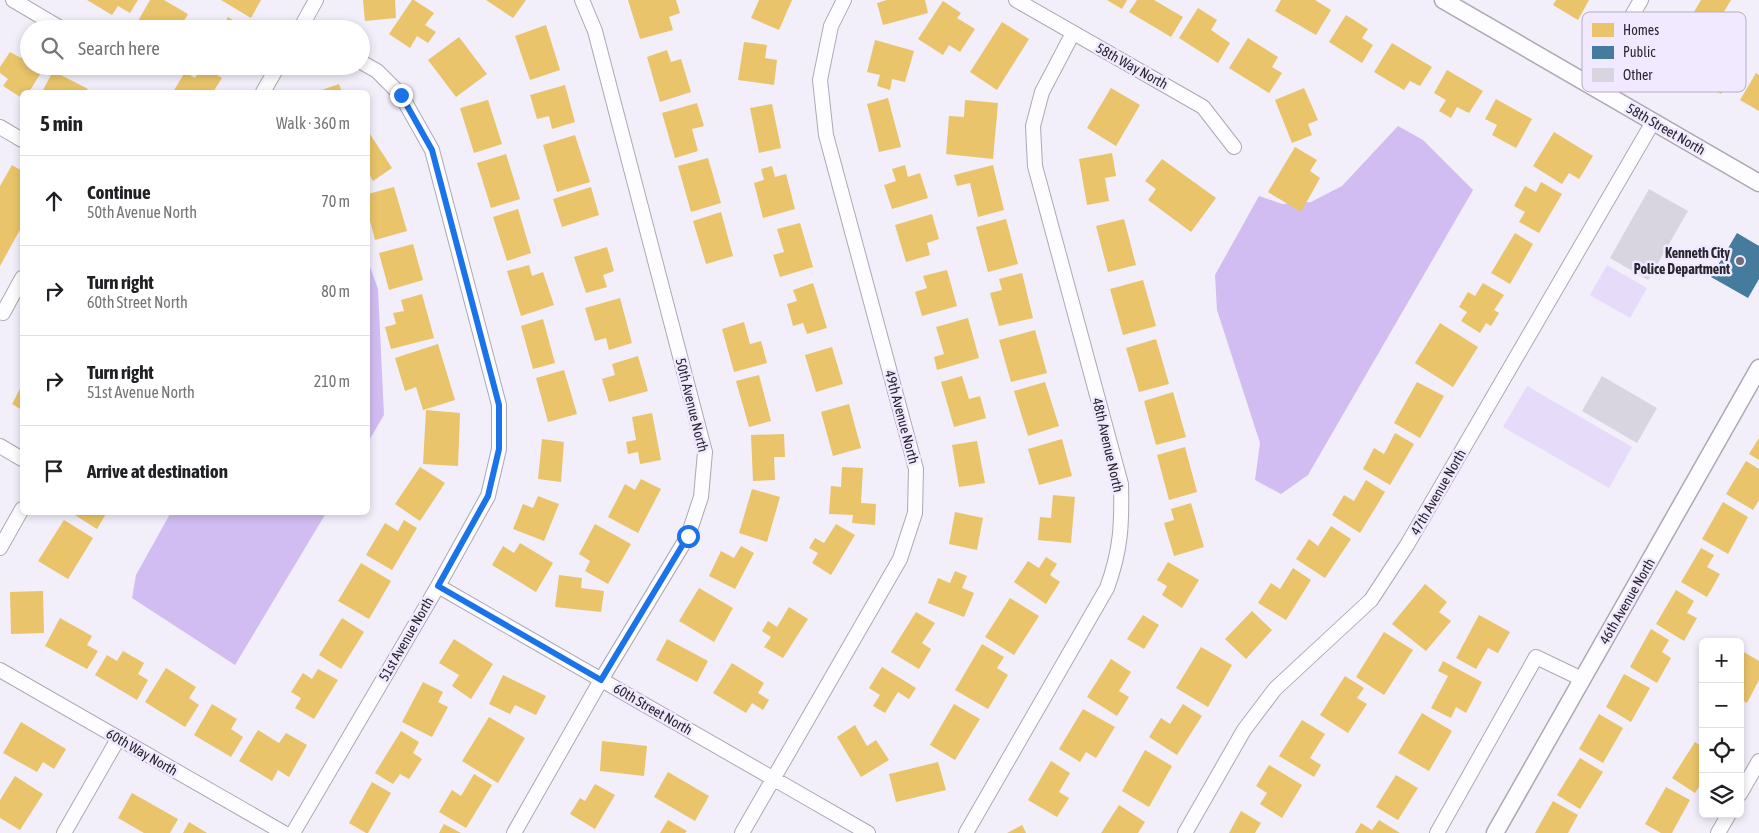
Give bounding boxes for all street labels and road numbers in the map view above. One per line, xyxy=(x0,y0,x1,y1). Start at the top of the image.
street label: 58th Way North xyxy=(1093,40,1171,92)
street label: 58th Street North xyxy=(1624,100,1708,158)
street label: 50th Avenue North xyxy=(673,356,711,454)
street label: 49th Avenue North xyxy=(882,368,922,466)
street label: 48th Avenue North xyxy=(1089,396,1127,494)
street label: 47th Avenue North xyxy=(1407,446,1469,538)
street label: 46th Avenue North xyxy=(1596,555,1658,647)
street label: 51st Avenue North xyxy=(375,594,437,684)
street label: 60th Street North xyxy=(611,680,695,738)
street label: 60th Way North xyxy=(104,725,180,779)

